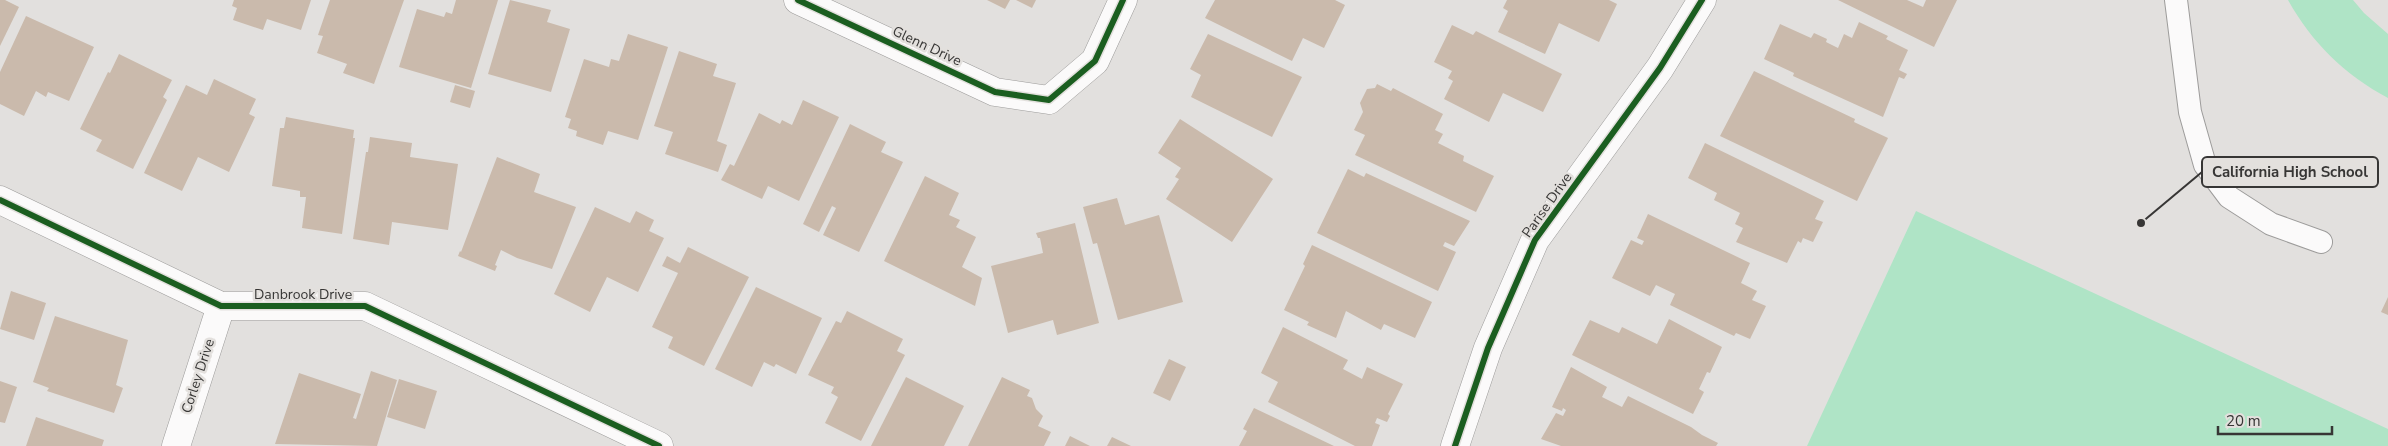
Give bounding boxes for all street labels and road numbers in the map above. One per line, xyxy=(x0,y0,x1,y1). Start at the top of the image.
street label: Glenn Drive xyxy=(889,22,965,70)
street label: Parise Drive xyxy=(1518,169,1576,241)
street label: Danbrook Drive xyxy=(254,285,352,304)
street label: Corley Drive xyxy=(177,336,219,416)

